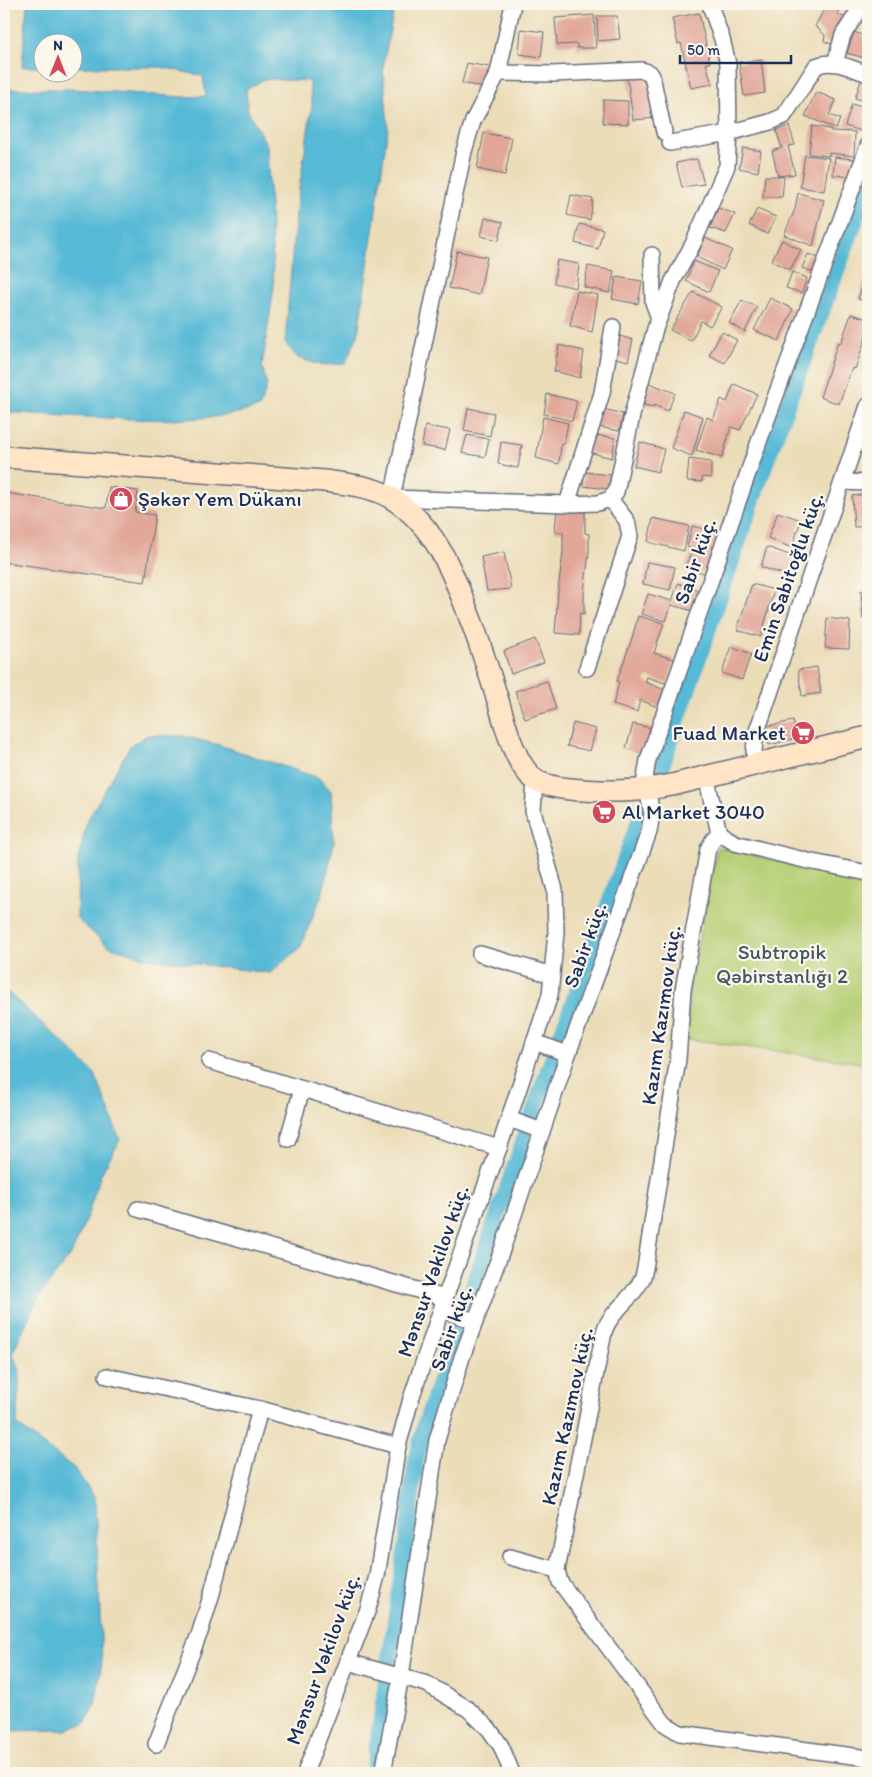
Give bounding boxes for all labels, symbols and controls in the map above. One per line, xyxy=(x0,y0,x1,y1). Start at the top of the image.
north arrow xyxy=(32,32,82,82)
scale bar xyxy=(680,32,791,64)
text: N xyxy=(53,37,63,54)
text: 50 m xyxy=(687,41,720,59)
shop icon: Şəkər Yem Dükanı xyxy=(108,486,134,512)
place label: Şəkər Yem Dükanı xyxy=(138,486,302,511)
street label: Emin Sabitoğlu küç. xyxy=(747,489,828,665)
street label: Sabir küç. xyxy=(668,515,721,607)
place label: Fuad Market xyxy=(673,720,786,745)
supermarket icon: Fuad Market xyxy=(790,720,816,746)
supermarket icon: Al Market 3040 xyxy=(591,799,617,825)
place label: Al Market 3040 xyxy=(622,799,765,824)
street label: Sabir küç. xyxy=(558,899,612,991)
street label: Kazım Kazımov küç. xyxy=(636,923,686,1106)
park label: Subtropik Qəbirstanlığı 2 xyxy=(716,939,848,988)
street label: Mənsur Vəkilov küç. xyxy=(391,1181,474,1360)
street label: Sabir küç. xyxy=(424,1282,477,1374)
street label: Kazım Kazımov küç. xyxy=(535,1325,598,1507)
street label: Mənsur Vəkilov küç. xyxy=(280,1570,365,1748)

